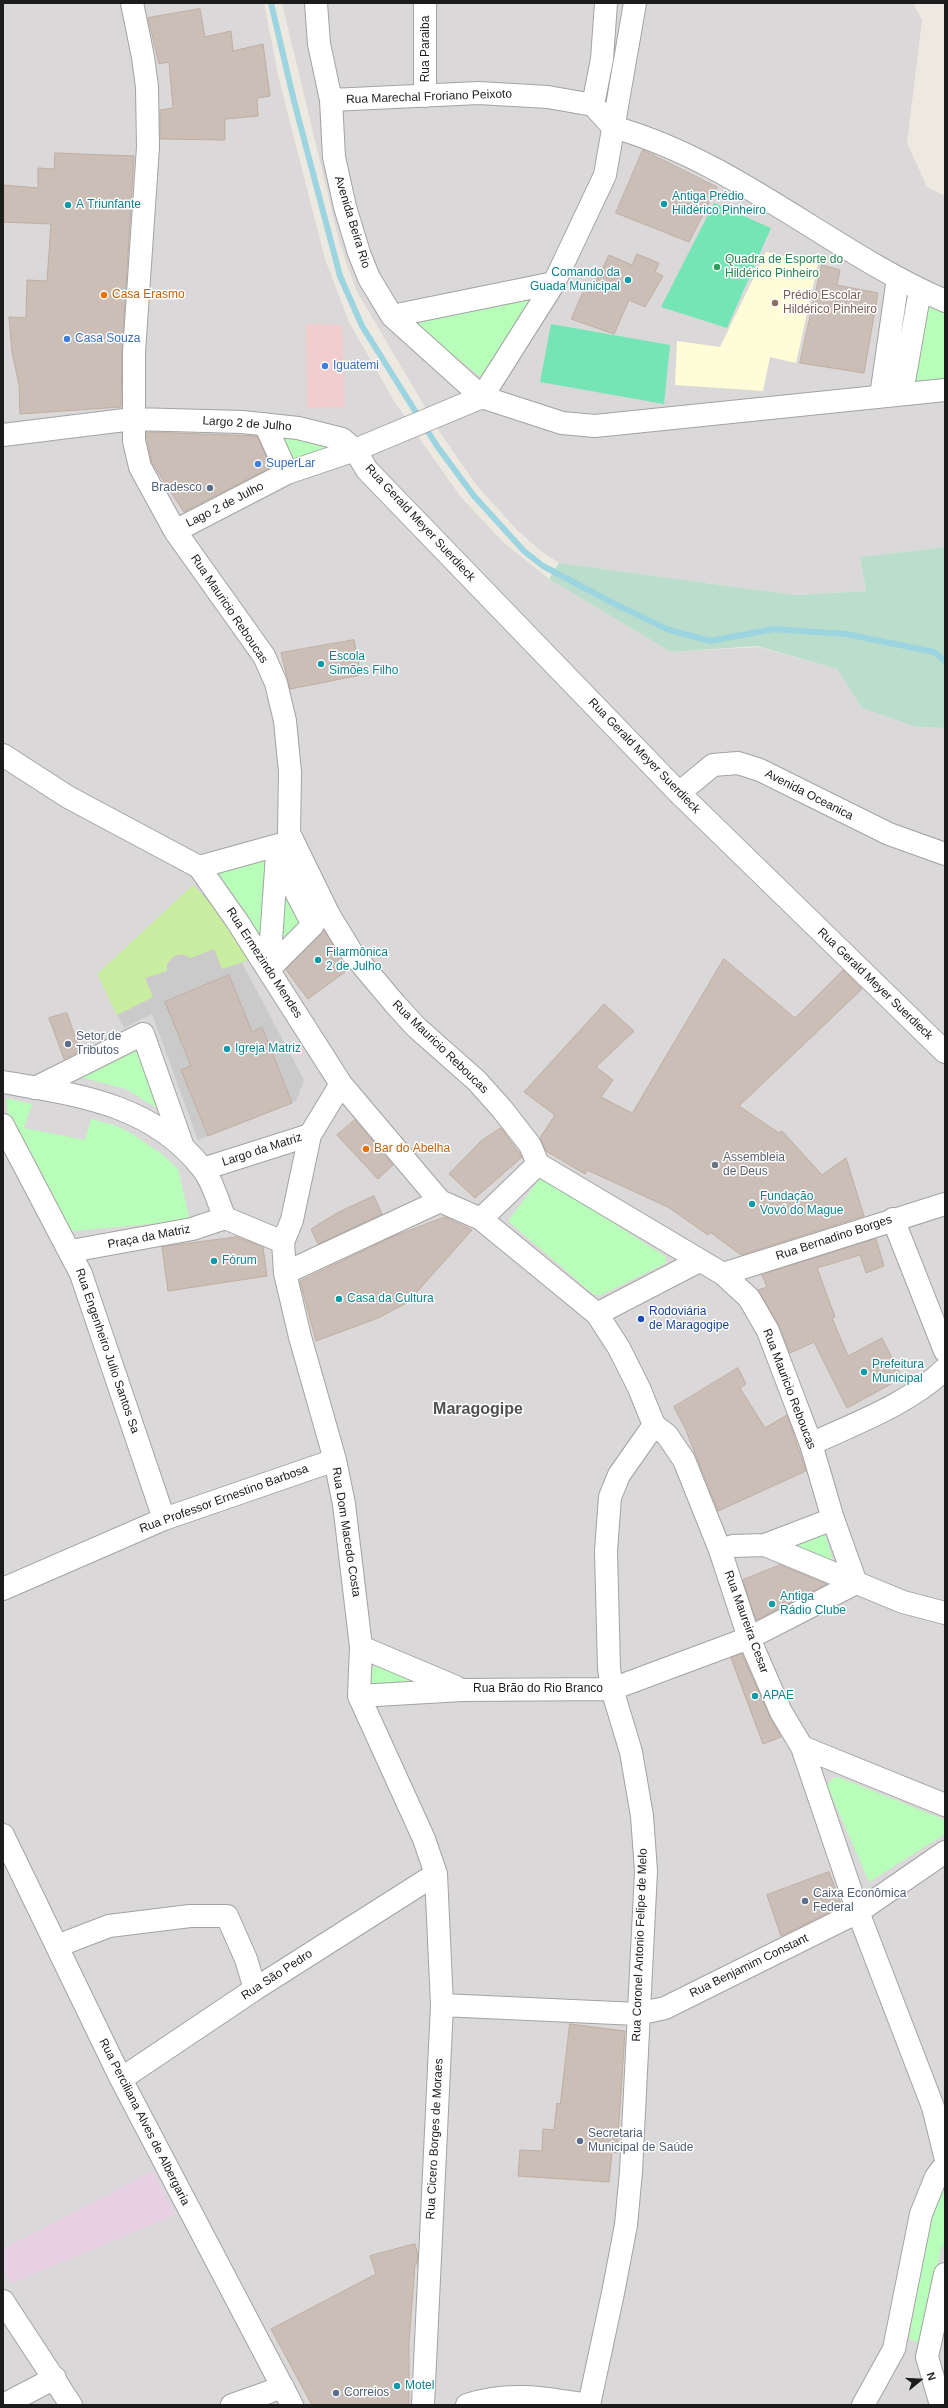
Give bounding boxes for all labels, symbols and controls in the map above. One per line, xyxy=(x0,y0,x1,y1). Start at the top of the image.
street label: Rua Paraiba xyxy=(419,16,433,82)
street label: Rua Marechal Froriano Peixoto xyxy=(346,87,512,107)
street label: Avenida Beira Rio xyxy=(331,174,373,270)
place label: Antiga Prédio Hildérico Pinheiro xyxy=(672,190,766,218)
place label: A Triunfante xyxy=(76,198,141,212)
marker: Antiga Prédio Hildérico Pinheiro xyxy=(659,199,669,209)
marker: A Triunfante xyxy=(63,200,73,210)
place label: Quadra de Esporte do Hildérico Pinheiro xyxy=(725,253,843,281)
marker: Quadra de Esporte do Hildérico Pinheiro xyxy=(712,262,722,272)
place label: Comando da Guada Municipal xyxy=(530,266,620,294)
marker: Comando da Guada Municipal xyxy=(623,275,633,285)
place label: Casa Erasmo xyxy=(112,288,185,302)
place label: Prédio Escolar Hildérico Pinheiro xyxy=(783,289,877,317)
marker: Casa Erasmo xyxy=(99,290,109,300)
marker: Prédio Escolar Hildérico Pinheiro xyxy=(770,298,780,308)
place label: Casa Souza xyxy=(75,332,140,346)
marker: Casa Souza xyxy=(62,334,72,344)
place label: Iguatemi xyxy=(333,359,379,373)
marker: Iguatemi xyxy=(320,361,330,371)
street label: Largo 2 de Julho xyxy=(202,414,292,434)
place label: SuperLar xyxy=(266,457,315,471)
marker: SuperLar xyxy=(253,459,263,469)
street label: Rua Gerald Meyer Suerdieck xyxy=(362,462,478,584)
street label: Lago 2 de Julho xyxy=(184,479,266,531)
place label: Bradesco xyxy=(151,481,202,495)
marker: Bradesco xyxy=(205,483,215,493)
street label: Rua Mauricio Reboucas xyxy=(187,552,271,666)
place label: Escola Simões Filho xyxy=(329,650,398,678)
marker: Escola Simões Filho xyxy=(316,659,326,669)
street label: Rua Gerald Meyer Suerdieck xyxy=(585,695,703,817)
street label: Avenida Oceanica xyxy=(762,767,856,823)
street label: Rua Ermezindo Mendes xyxy=(223,905,305,1021)
street label: Rua Gerald Meyer Suerdieck xyxy=(814,925,936,1043)
place label: Filarmônica 2 de Julho xyxy=(326,946,388,974)
marker: Filarmônica 2 de Julho xyxy=(313,955,323,965)
street label: Rua Mauricio Reboucas xyxy=(389,997,491,1097)
place label: Setor de Tributos xyxy=(76,1030,121,1058)
marker: Setor de Tributos xyxy=(63,1039,73,1049)
place label: Igreja Matriz xyxy=(235,1042,301,1056)
marker: Igreja Matriz xyxy=(222,1044,232,1054)
street label: Largo da Matriz xyxy=(220,1130,304,1170)
place label: Bar do Abelha xyxy=(374,1142,450,1156)
marker: Bar do Abelha xyxy=(361,1144,371,1154)
place label: Assembleia de Deus xyxy=(723,1151,785,1179)
marker: Assembleia de Deus xyxy=(710,1160,720,1170)
place label: Fundação Vovó do Mague xyxy=(760,1190,843,1218)
marker: Fundação Vovó do Mague xyxy=(747,1199,757,1209)
street label: Rua Bernadino Borges xyxy=(774,1212,894,1264)
street label: Praça da Matriz xyxy=(106,1222,192,1252)
place label: Fórum xyxy=(222,1254,257,1268)
marker: Fórum xyxy=(209,1256,219,1266)
street label: Rua Engenheiro Julio Santos Sa xyxy=(72,1267,142,1435)
place label: Casa da Cultura xyxy=(347,1292,434,1306)
marker: Casa da Cultura xyxy=(334,1294,344,1304)
place label: Rodoviária de Maragogipe xyxy=(649,1305,729,1333)
marker: Rodoviária de Maragogipe xyxy=(636,1314,646,1324)
street label: Rua Mauricio Reboucas xyxy=(759,1327,819,1451)
place label: Prefeitura Municipal xyxy=(872,1358,924,1386)
marker: Prefeitura Municipal xyxy=(859,1367,869,1377)
district label: Maragogipe xyxy=(433,1400,523,1420)
street label: Rua Professor Ernestino Barbosa xyxy=(138,1462,310,1536)
street label: Rua Dom Macedo Costa xyxy=(329,1466,363,1598)
street label: Rua Maureira Cesar xyxy=(721,1569,771,1675)
place label: Antiga Rádio Clube xyxy=(780,1590,846,1618)
marker: Antiga Rádio Clube xyxy=(767,1599,777,1609)
street label: Rua Brão do Rio Branco xyxy=(473,1682,603,1696)
place label: APAE xyxy=(763,1689,794,1703)
marker: APAE xyxy=(750,1691,760,1701)
street label: Rua Coronel Antonio Felipe de Melo xyxy=(629,1848,651,2042)
place label: Caixa Econômica Federal xyxy=(813,1887,906,1915)
marker: Caixa Econômica Federal xyxy=(800,1896,810,1906)
street label: Rua Benjamim Constant xyxy=(687,1931,811,2001)
street label: Rua São Pedro xyxy=(239,1947,315,2003)
street label: Rua Perciliana Alves de Albergaria xyxy=(95,2036,193,2208)
street label: Rua Cicero Borges de Moraes xyxy=(424,2058,446,2220)
place label: Secretaria Municipal de Saúde xyxy=(588,2127,693,2155)
marker: Secretaria Municipal de Saúde xyxy=(575,2136,585,2146)
north arrow xyxy=(900,2360,940,2400)
text: N xyxy=(924,2371,938,2382)
place label: Motel xyxy=(405,2379,434,2393)
marker: Motel xyxy=(392,2381,402,2391)
place label: Correios xyxy=(344,2386,389,2400)
marker: Correios xyxy=(331,2388,341,2398)

